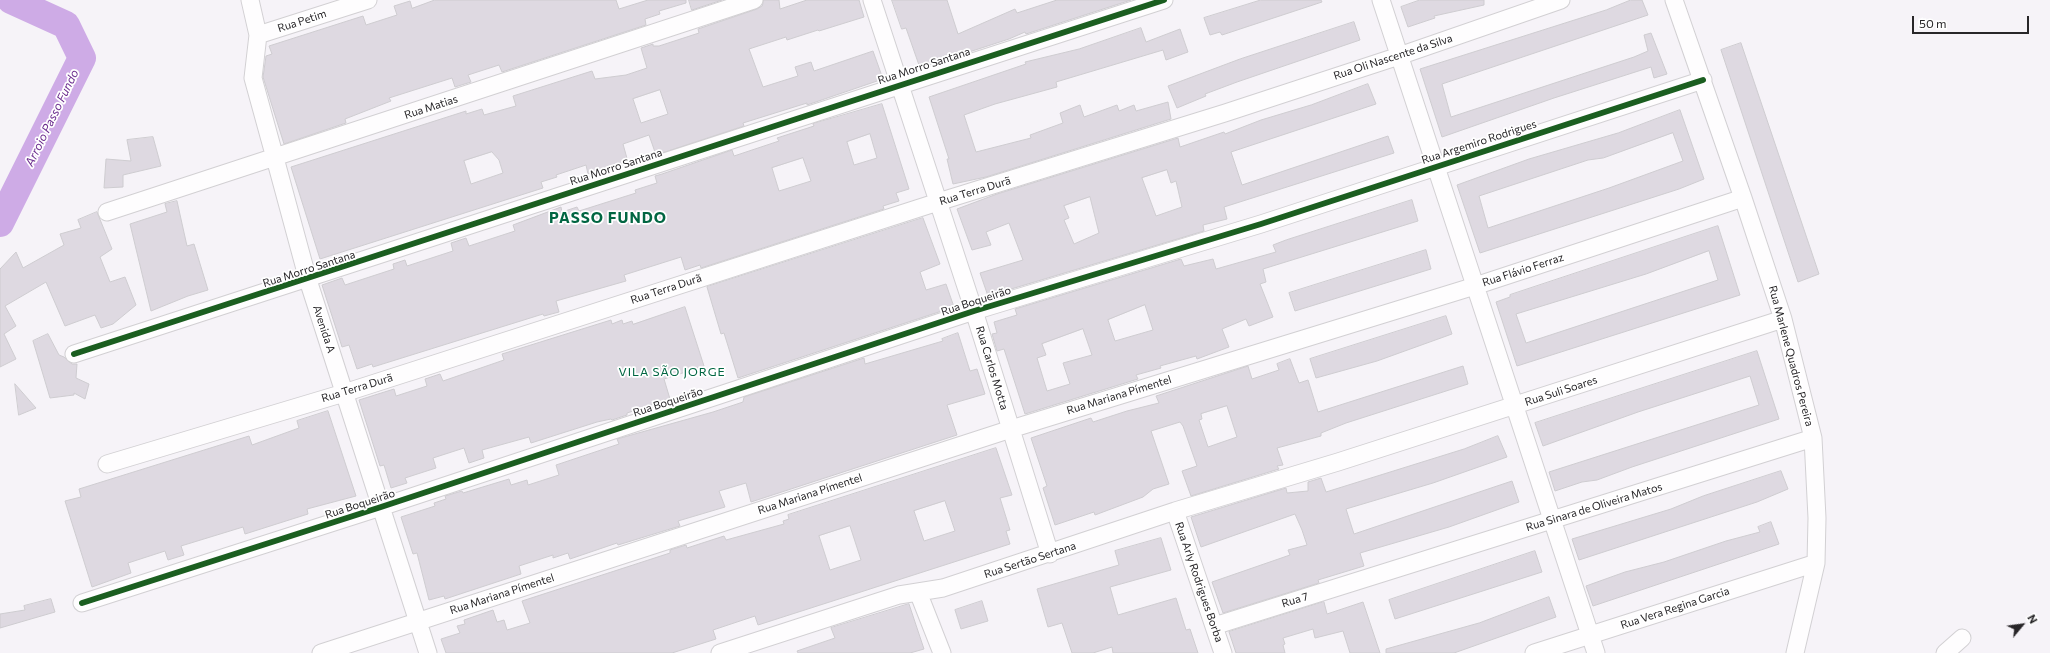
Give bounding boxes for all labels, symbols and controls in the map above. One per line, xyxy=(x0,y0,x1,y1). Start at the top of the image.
street label: Rua Petim xyxy=(276,7,328,35)
scale bar xyxy=(1914,8,2031,34)
text: 50 m xyxy=(1919,16,1947,30)
street label: Rua Oli Nascente da Silva xyxy=(1332,31,1454,83)
street label: Rua Morro Santana xyxy=(876,45,972,87)
water label: Arroio Passo Fundo xyxy=(22,67,82,169)
street label: Rua Matias xyxy=(403,92,459,122)
street label: Rua Argemiro Rodrigues xyxy=(1420,117,1538,167)
street label: Rua Morro Santana xyxy=(568,146,664,188)
street label: Rua Terra Durã xyxy=(938,174,1012,208)
district label: PASSO FUNDO xyxy=(549,209,667,227)
street label: Rua Morro Santana xyxy=(261,248,357,290)
street label: Rua Flávio Ferraz xyxy=(1481,251,1565,289)
street label: Rua Terra Durã xyxy=(629,271,703,307)
street label: Rua Boqueirão xyxy=(939,283,1013,319)
street label: Rua Marlene Quadros Pereira xyxy=(1766,284,1816,428)
street label: Avenida A xyxy=(310,303,338,355)
street label: Rua Carlos Motta xyxy=(973,324,1011,412)
district label: VILA SÃO JORGE xyxy=(618,365,726,379)
street label: Rua Terra Durã xyxy=(320,371,394,405)
street label: Rua Mariana Pímentel xyxy=(1065,373,1173,417)
street label: Rua Suli Soares xyxy=(1523,373,1599,409)
street label: Rua Boqueirão xyxy=(631,384,705,420)
street label: Rua Mariana Pímentel xyxy=(756,471,864,517)
street label: Rua Sinara de Oliveira Matos xyxy=(1524,480,1664,534)
street label: Rua Boqueirão xyxy=(323,486,397,522)
street label: Rua Arly Rodrigues Borba xyxy=(1172,520,1226,644)
street label: Rua Sertão Sertana xyxy=(982,539,1078,581)
street label: Rua Mariana Pímentel xyxy=(448,571,556,617)
street label: Rua Vera Regina Garcia xyxy=(1619,584,1731,632)
street label: Rua 7 xyxy=(1280,590,1310,610)
north arrow xyxy=(2002,605,2042,645)
text: N xyxy=(2025,612,2041,626)

